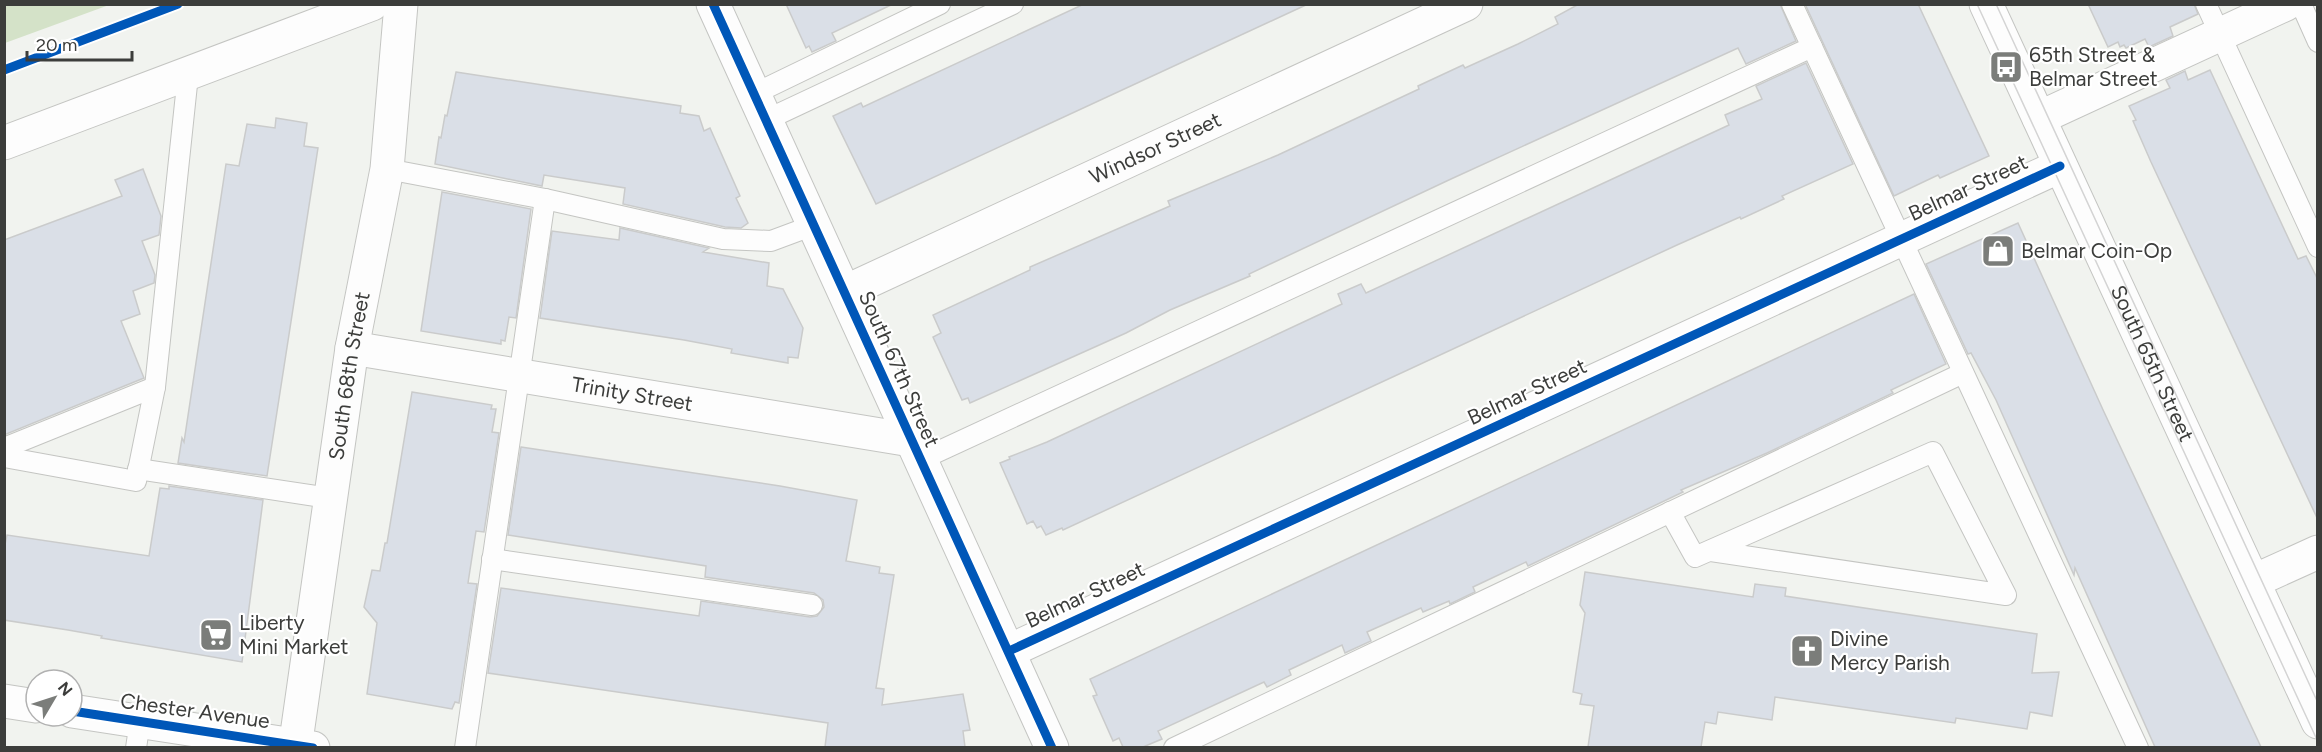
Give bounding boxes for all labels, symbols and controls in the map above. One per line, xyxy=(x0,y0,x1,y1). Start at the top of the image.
scale bar xyxy=(27,24,132,62)
text: 20 m xyxy=(36,34,77,56)
place label: 65th Street & Belmar Street xyxy=(2029,42,2158,91)
bus stop icon: 65th Street & Belmar Street xyxy=(1988,49,2024,85)
street label: Windsor Street xyxy=(1085,106,1225,189)
street label: Belmar Street xyxy=(1904,149,2031,226)
shop icon: Belmar Coin-Op xyxy=(1980,233,2016,269)
place label: Belmar Coin-Op xyxy=(2021,238,2172,263)
street label: South 65th Street xyxy=(2106,281,2200,445)
street label: South 67th Street xyxy=(854,287,945,451)
street label: South 68th Street xyxy=(323,289,375,462)
street label: Belmar Street xyxy=(1463,353,1590,430)
street label: Trinity Street xyxy=(570,371,695,416)
street label: Belmar Street xyxy=(1021,556,1148,633)
place label: Liberty Mini Market xyxy=(239,610,348,659)
supermarket icon: Liberty Mini Market xyxy=(198,617,234,653)
place label: Divine Mercy Parish xyxy=(1830,626,1950,675)
church icon: Divine Mercy Parish xyxy=(1789,633,1825,669)
north arrow xyxy=(24,668,84,728)
text: N xyxy=(54,678,77,700)
street label: Chester Avenue xyxy=(119,688,271,733)

